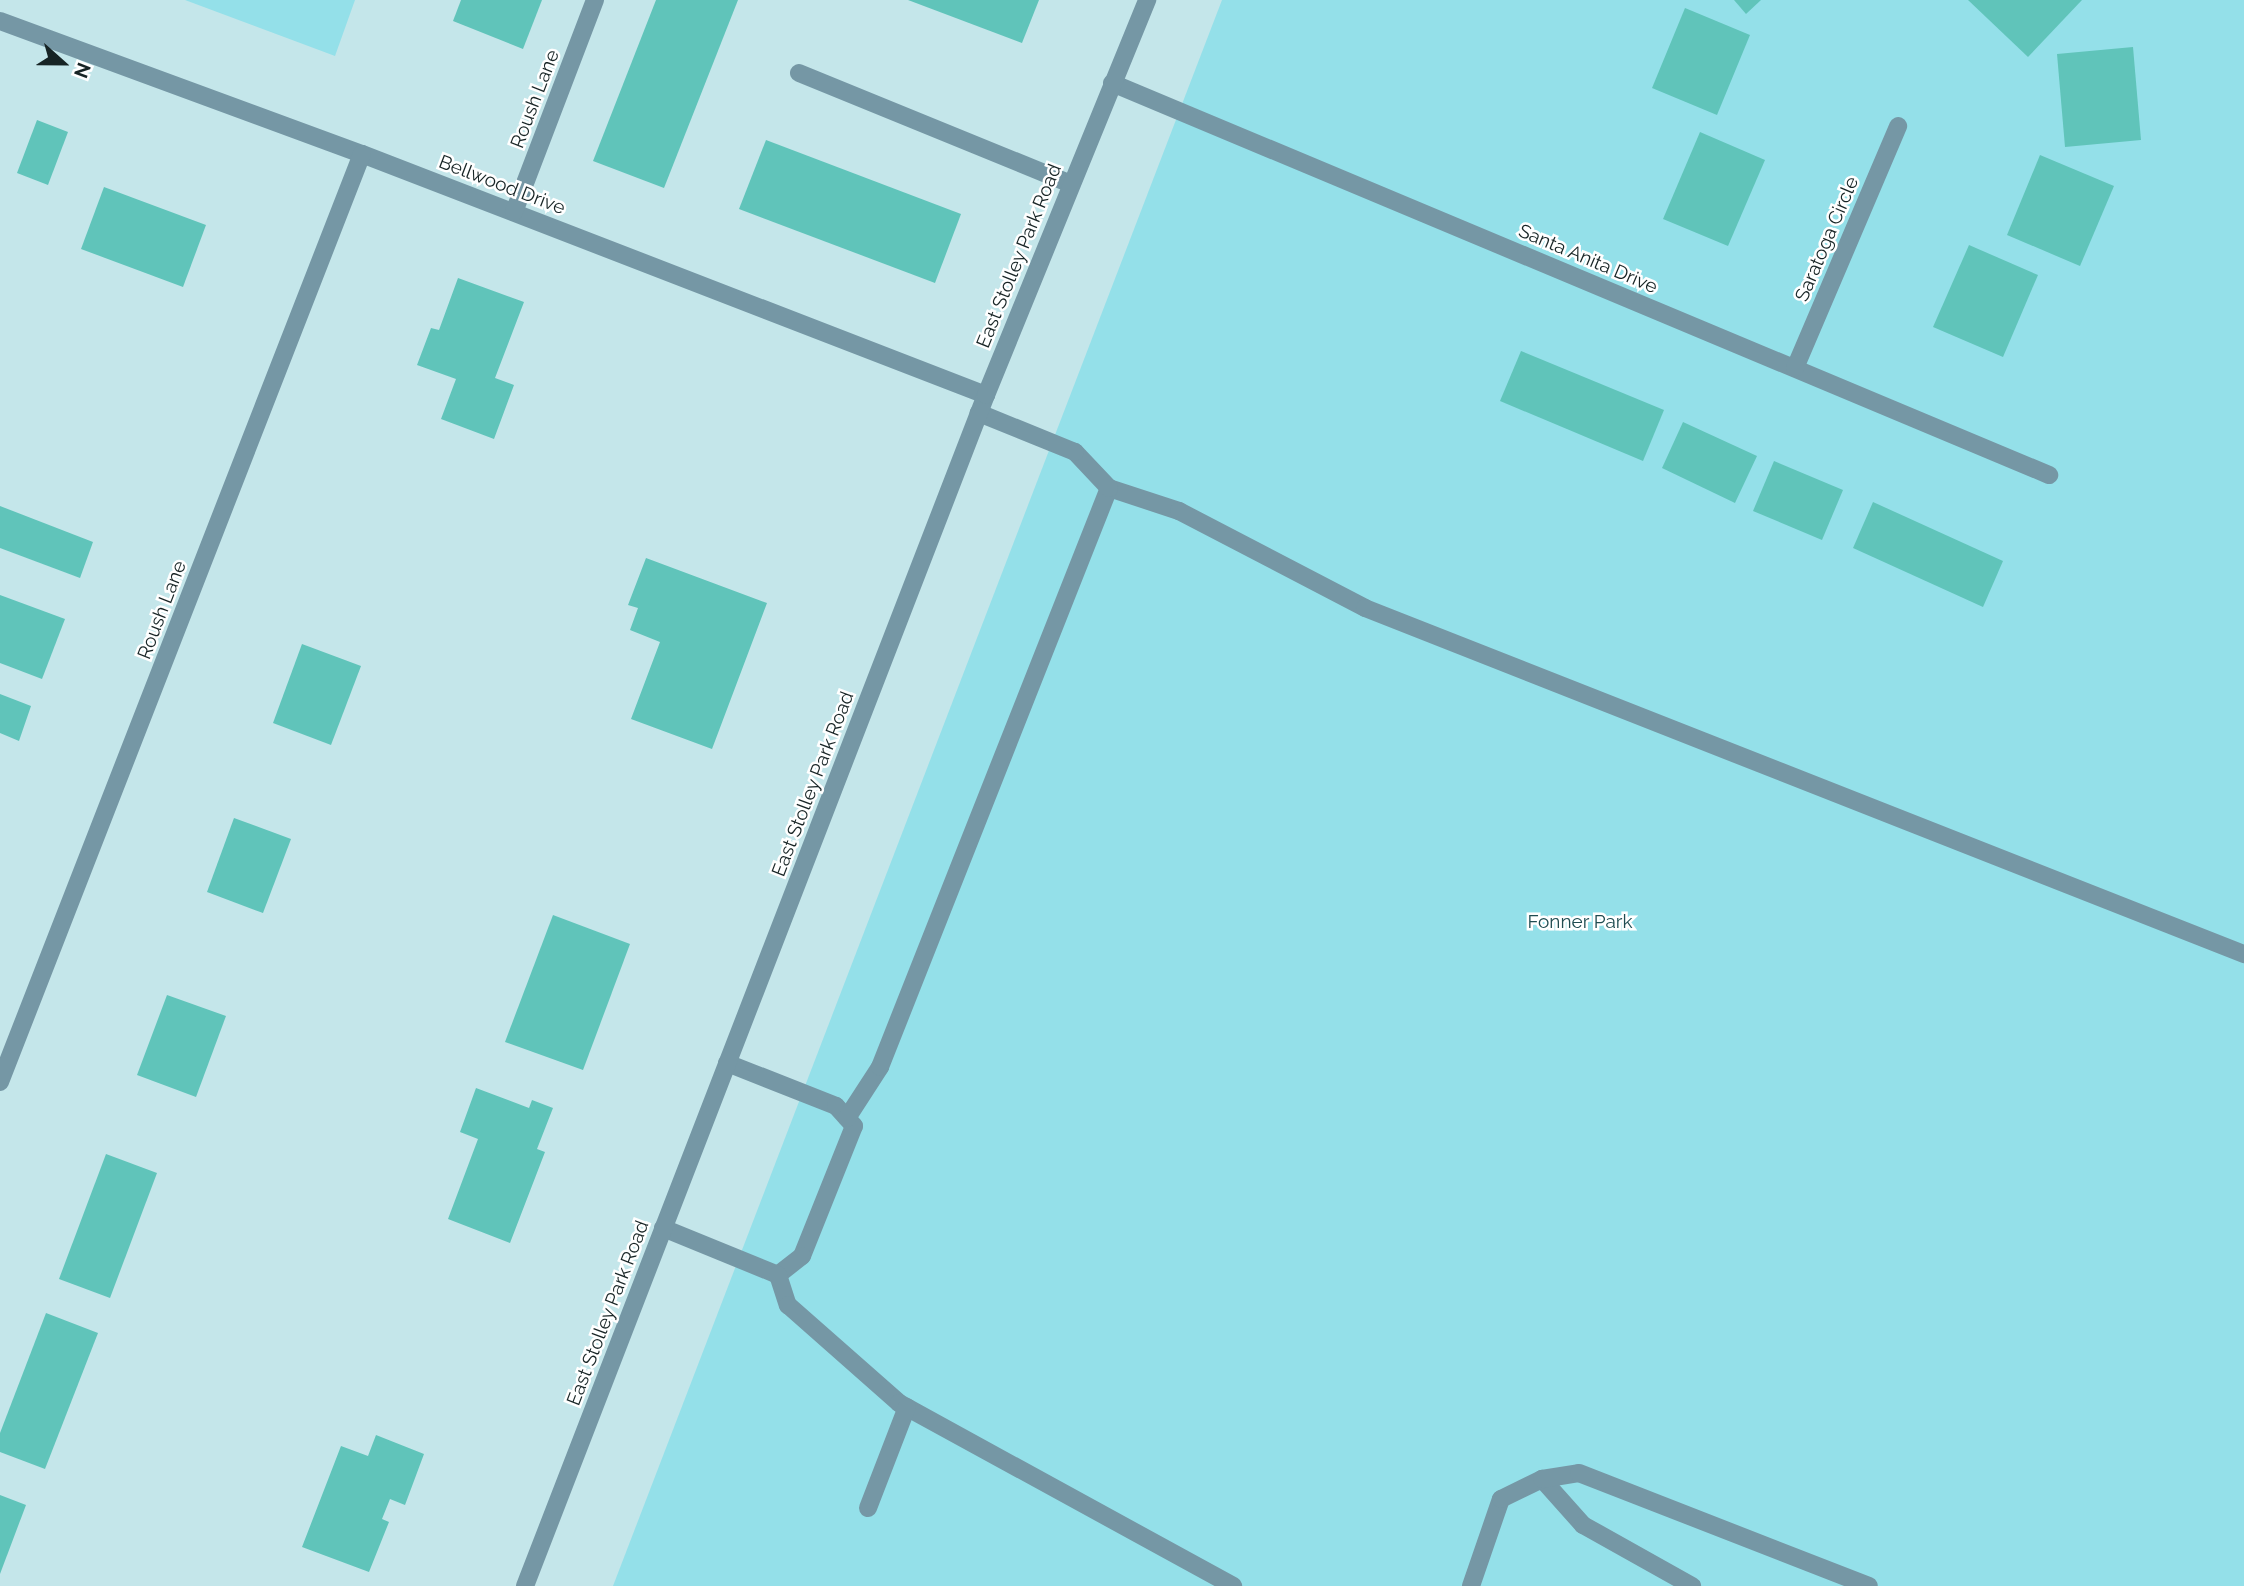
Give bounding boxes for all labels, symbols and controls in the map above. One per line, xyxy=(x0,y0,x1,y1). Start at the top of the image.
north arrow xyxy=(28,28,98,98)
street label: Roush Lane xyxy=(506,47,564,151)
text: N xyxy=(70,60,95,81)
street label: Bellwood Drive xyxy=(436,150,568,220)
street label: East Stolley Park Road xyxy=(972,161,1066,351)
street label: Saratoga Circle xyxy=(1790,173,1864,305)
street label: Santa Anita Drive xyxy=(1515,219,1661,299)
street label: Roush Lane xyxy=(133,558,191,662)
street label: East Stolley Park Road xyxy=(767,688,859,880)
park label: Fonner Park xyxy=(1527,911,1633,933)
street label: East Stolley Park Road xyxy=(562,1217,654,1409)

